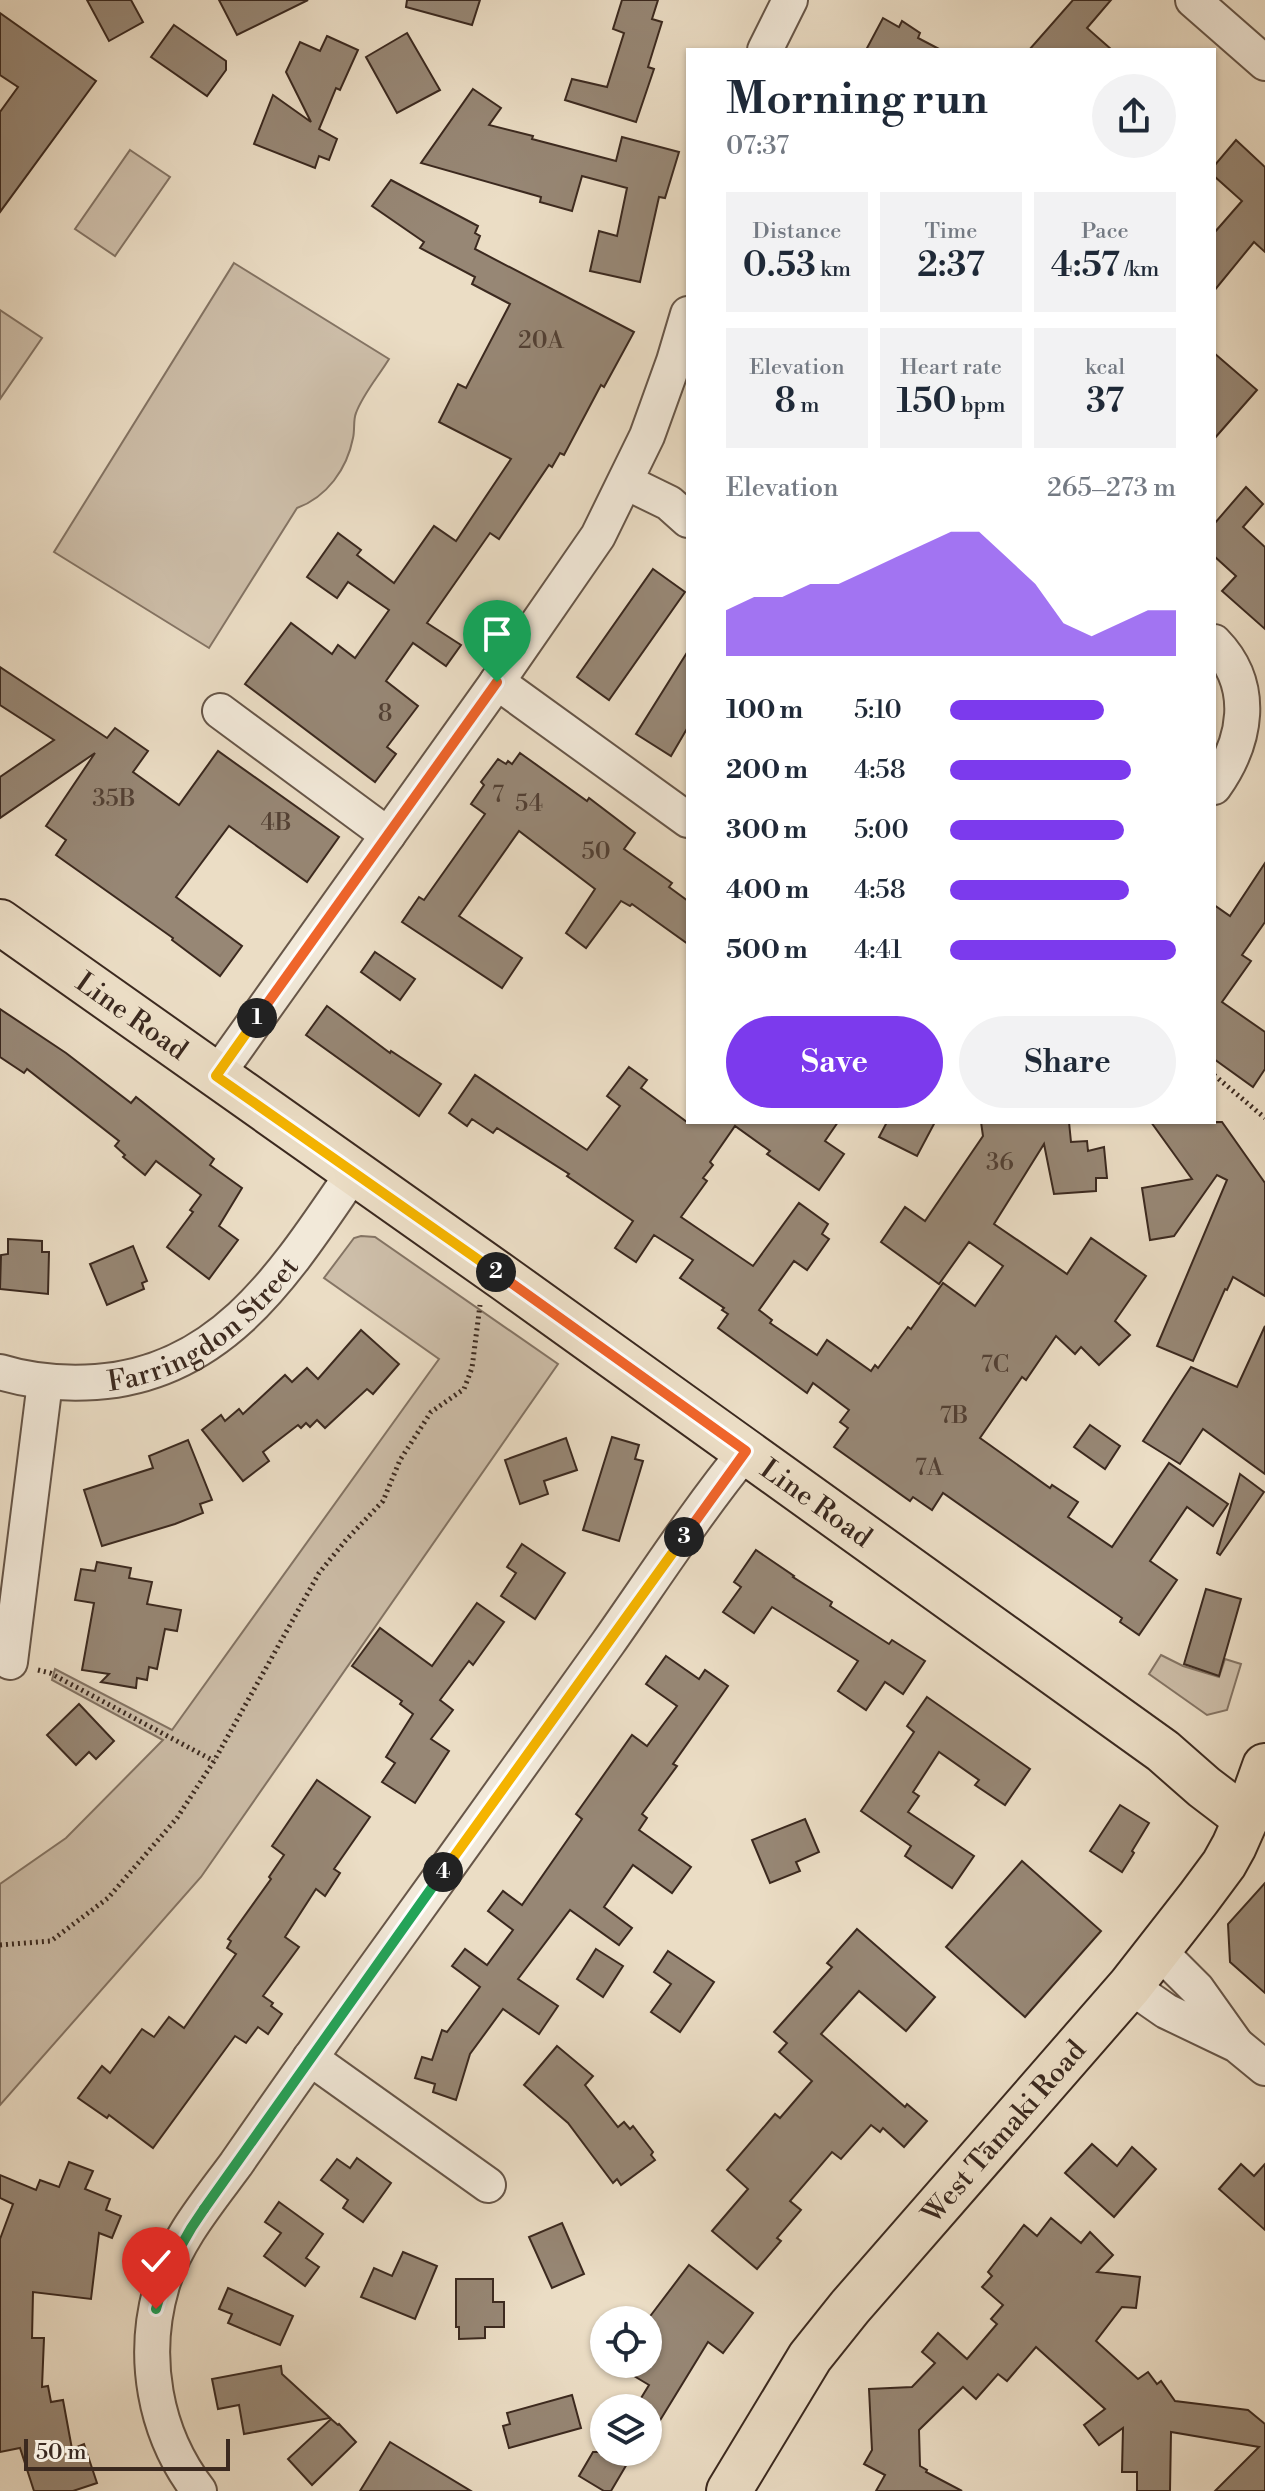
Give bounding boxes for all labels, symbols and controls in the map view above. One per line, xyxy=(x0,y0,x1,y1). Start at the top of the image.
text: Morning run xyxy=(726,72,988,127)
button: share xyxy=(1092,74,1176,158)
text: 07:37 xyxy=(726,130,789,162)
text: Distance xyxy=(753,218,841,245)
text: Time xyxy=(925,218,977,245)
text: Pace xyxy=(1081,218,1129,245)
text: 0.53 xyxy=(743,245,816,287)
text: 2:37 xyxy=(917,245,985,287)
text: 4:57 xyxy=(1051,245,1120,287)
text: km xyxy=(816,256,851,283)
text: /km xyxy=(1120,256,1159,283)
house number: 20A xyxy=(518,326,565,356)
text: Elevation xyxy=(749,354,845,381)
text: Heart rate xyxy=(900,354,1002,381)
text: kcal xyxy=(1085,354,1125,381)
text: 8 xyxy=(774,381,796,423)
text: 150 xyxy=(896,381,957,423)
text: 37 xyxy=(1086,381,1124,423)
text: m xyxy=(796,392,820,419)
text: bpm xyxy=(957,392,1006,419)
text: Elevation xyxy=(726,472,839,504)
text: 265–273 m xyxy=(1047,472,1176,504)
pin xyxy=(463,600,531,682)
icon: arrive xyxy=(475,612,519,656)
text: 100 m xyxy=(726,694,803,726)
text: 5:10 xyxy=(854,694,902,726)
house number: 8 xyxy=(378,699,392,729)
text: 200 m xyxy=(726,754,808,786)
text: 4:58 xyxy=(854,754,906,786)
house number: 7 xyxy=(492,780,504,810)
house number: 35B xyxy=(92,784,136,814)
house number: 54 xyxy=(515,789,543,819)
house number: 4B xyxy=(260,808,292,838)
text: 300 m xyxy=(726,814,807,846)
text: 5:00 xyxy=(854,814,909,846)
house number: 50 xyxy=(581,837,611,867)
text: 400 m xyxy=(726,874,809,906)
text: 4:58 xyxy=(854,874,906,906)
text: 500 m xyxy=(726,934,808,966)
text: 4:41 xyxy=(854,934,902,966)
street label: Line Road xyxy=(69,965,194,1068)
pin: 1 xyxy=(237,998,277,1038)
text: 1 xyxy=(252,1004,262,1031)
button: Save xyxy=(726,1016,943,1108)
button: Share xyxy=(959,1016,1176,1108)
house number: 36 xyxy=(986,1148,1014,1178)
street label: Farringdon Street xyxy=(105,1250,307,1400)
pin: 2 xyxy=(476,1252,516,1292)
text: 2 xyxy=(489,1258,503,1285)
house number: 7C xyxy=(981,1350,1009,1380)
house number: 7B xyxy=(940,1401,968,1431)
street label: Line Road xyxy=(753,1452,879,1556)
house number: 7A xyxy=(915,1453,944,1483)
pin: 3 xyxy=(664,1517,704,1557)
text: 3 xyxy=(677,1523,691,1550)
pin: 4 xyxy=(423,1852,463,1892)
text: 4 xyxy=(436,1858,450,1885)
street label: West Tāmaki Road xyxy=(915,2033,1094,2232)
pin xyxy=(122,2227,190,2309)
icon: check xyxy=(134,2239,178,2283)
map controls xyxy=(590,2306,662,2466)
button: locate xyxy=(590,2306,662,2378)
button: layers xyxy=(590,2394,662,2466)
scale bar xyxy=(24,2435,230,2471)
text: 50 m xyxy=(36,2439,87,2466)

